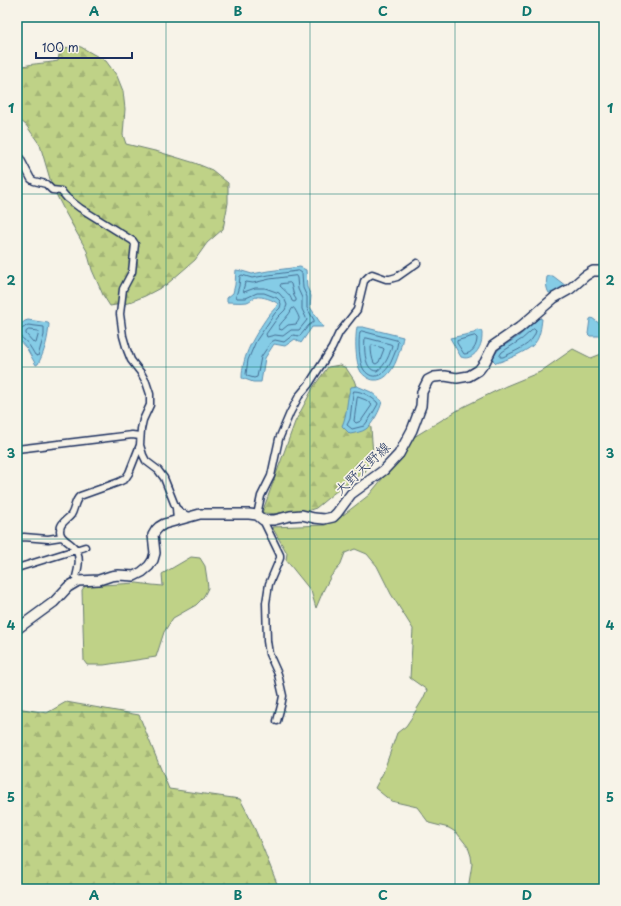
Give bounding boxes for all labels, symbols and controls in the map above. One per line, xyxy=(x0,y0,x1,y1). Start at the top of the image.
text: A xyxy=(89,1,99,20)
text: B xyxy=(234,1,243,20)
text: C xyxy=(378,1,388,20)
text: D xyxy=(522,1,532,20)
scale bar xyxy=(36,34,132,60)
text: 100 m xyxy=(42,38,79,56)
text: 1 xyxy=(8,98,14,117)
text: 1 xyxy=(607,98,613,117)
text: 2 xyxy=(6,270,16,289)
text: 2 xyxy=(605,270,615,289)
street label: 大野天野線 xyxy=(329,436,395,500)
text: 3 xyxy=(7,443,16,462)
text: 3 xyxy=(606,443,615,462)
text: 4 xyxy=(7,615,16,634)
text: 4 xyxy=(606,615,615,634)
text: 5 xyxy=(7,787,15,806)
text: 5 xyxy=(606,787,614,806)
text: A xyxy=(89,885,99,904)
text: B xyxy=(234,885,243,904)
text: C xyxy=(378,885,388,904)
text: D xyxy=(522,885,532,904)

